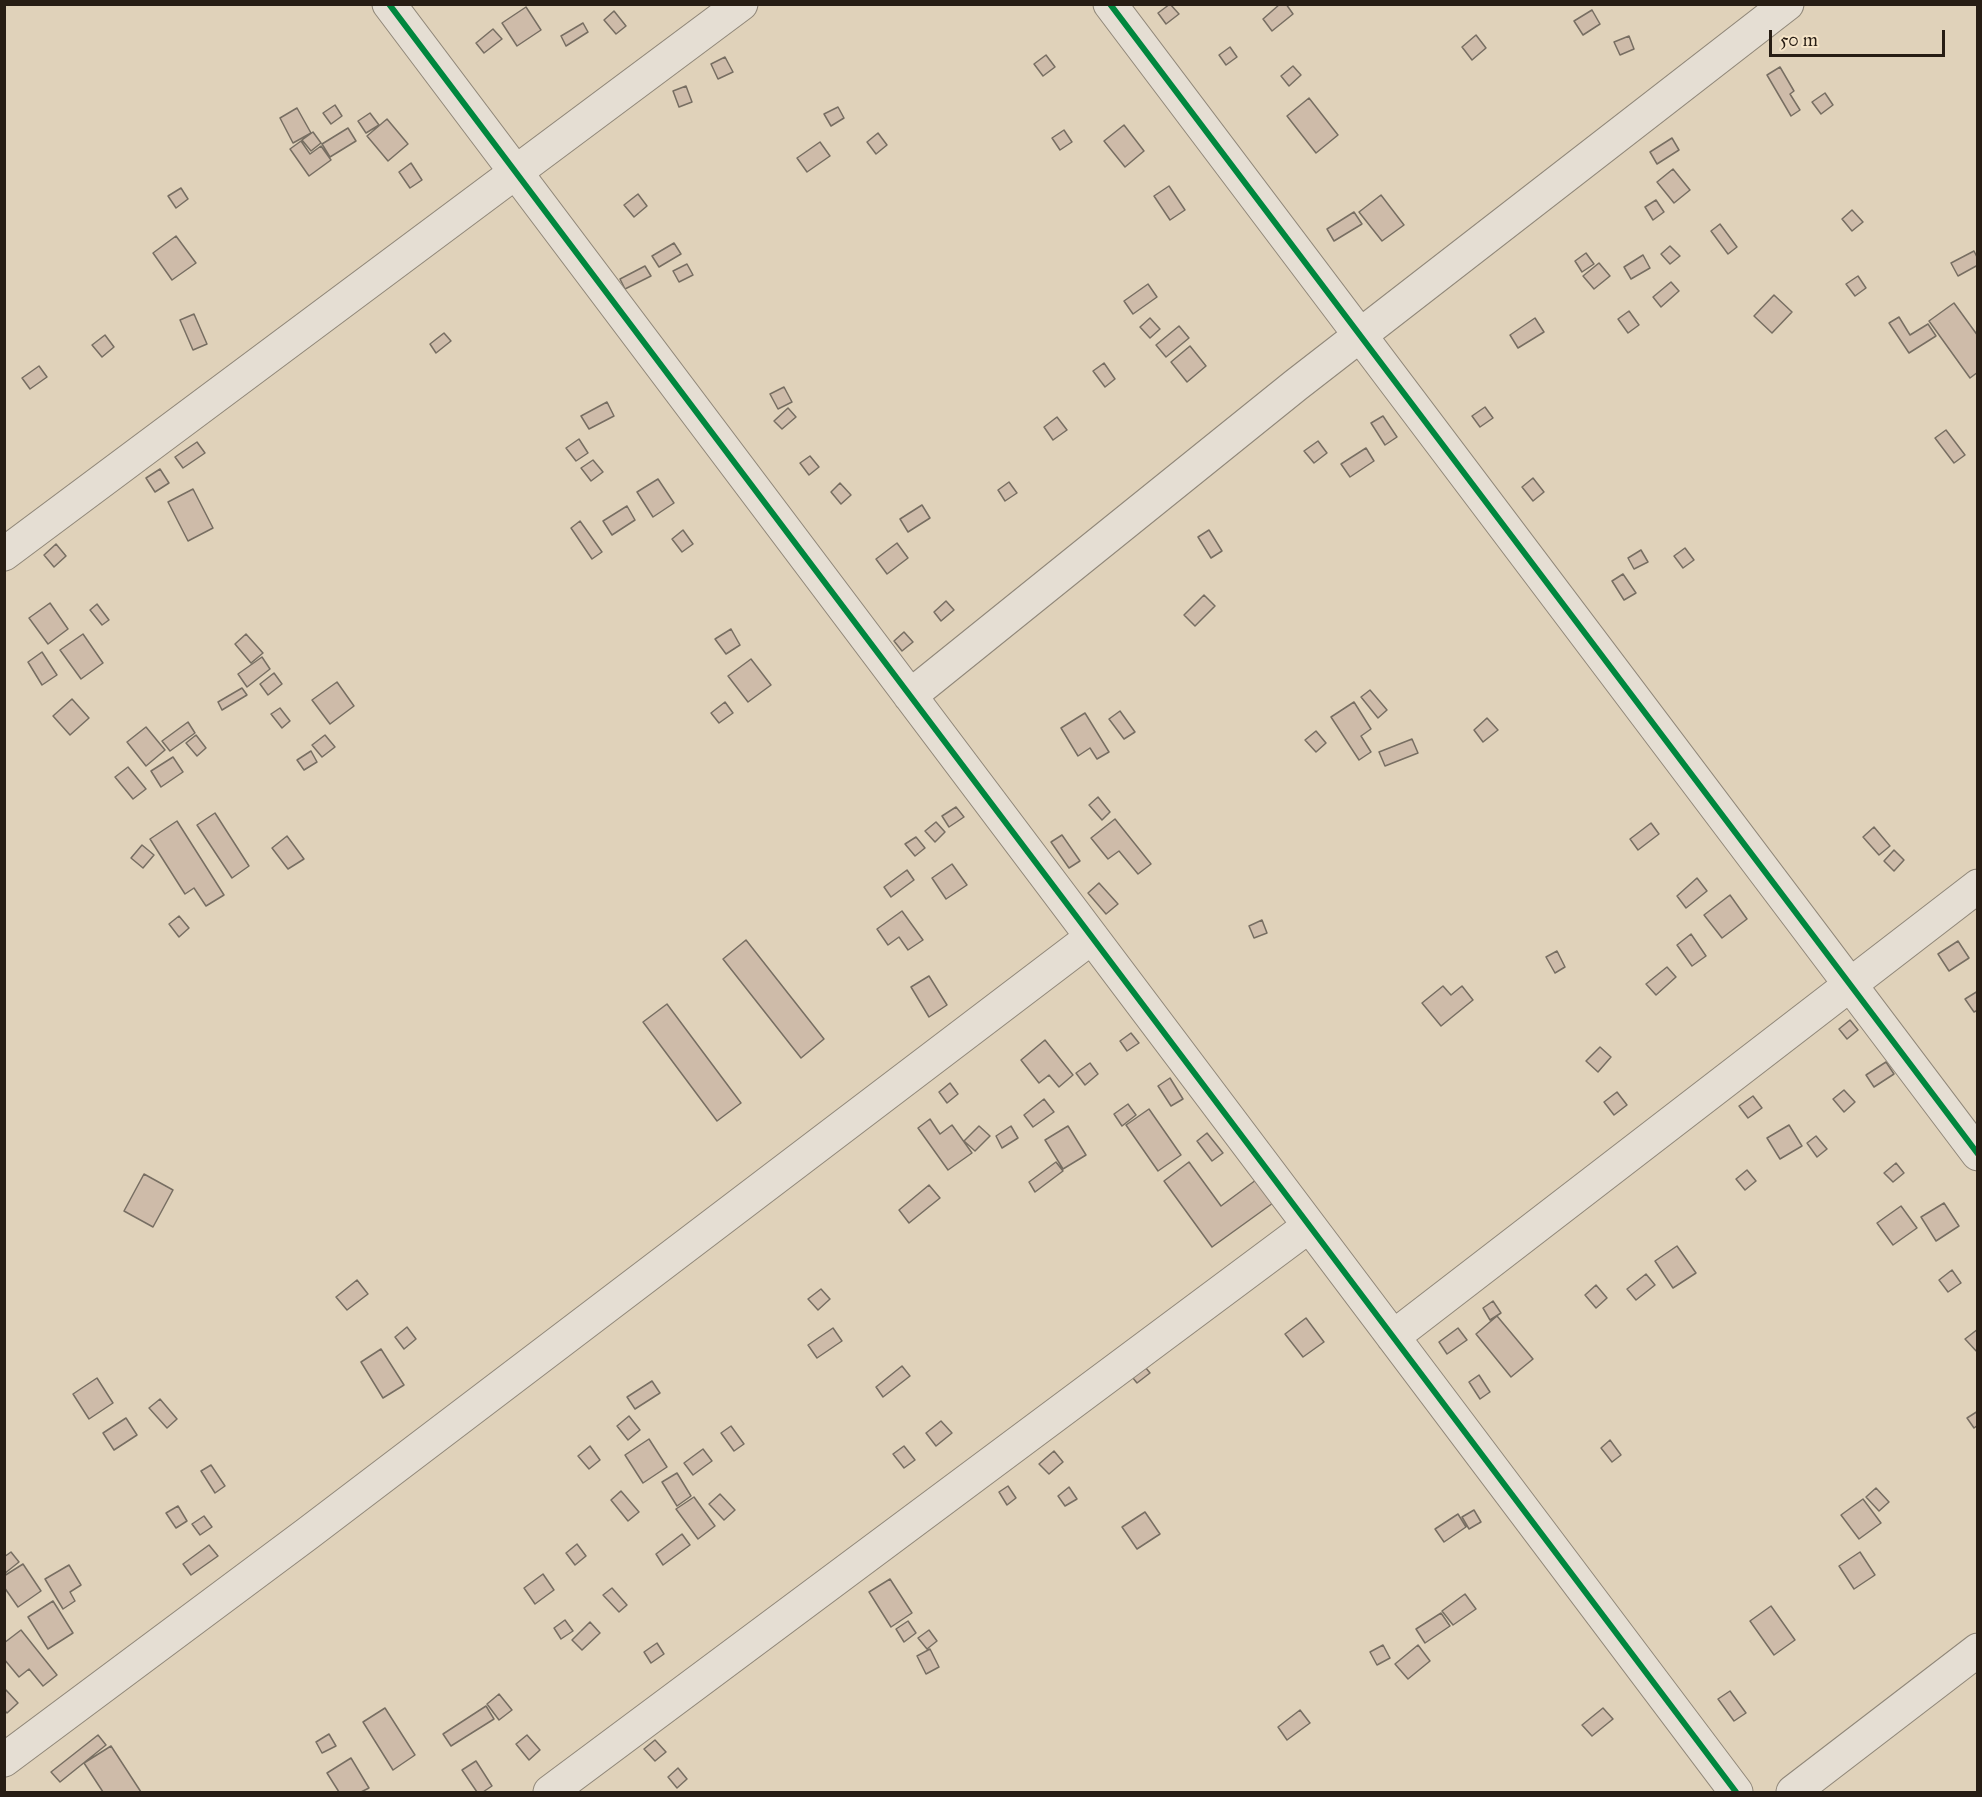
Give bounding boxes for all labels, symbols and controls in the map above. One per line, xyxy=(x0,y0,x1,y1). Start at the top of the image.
scale bar xyxy=(1772,18,1948,56)
text: 50 m xyxy=(1780,29,1818,51)

